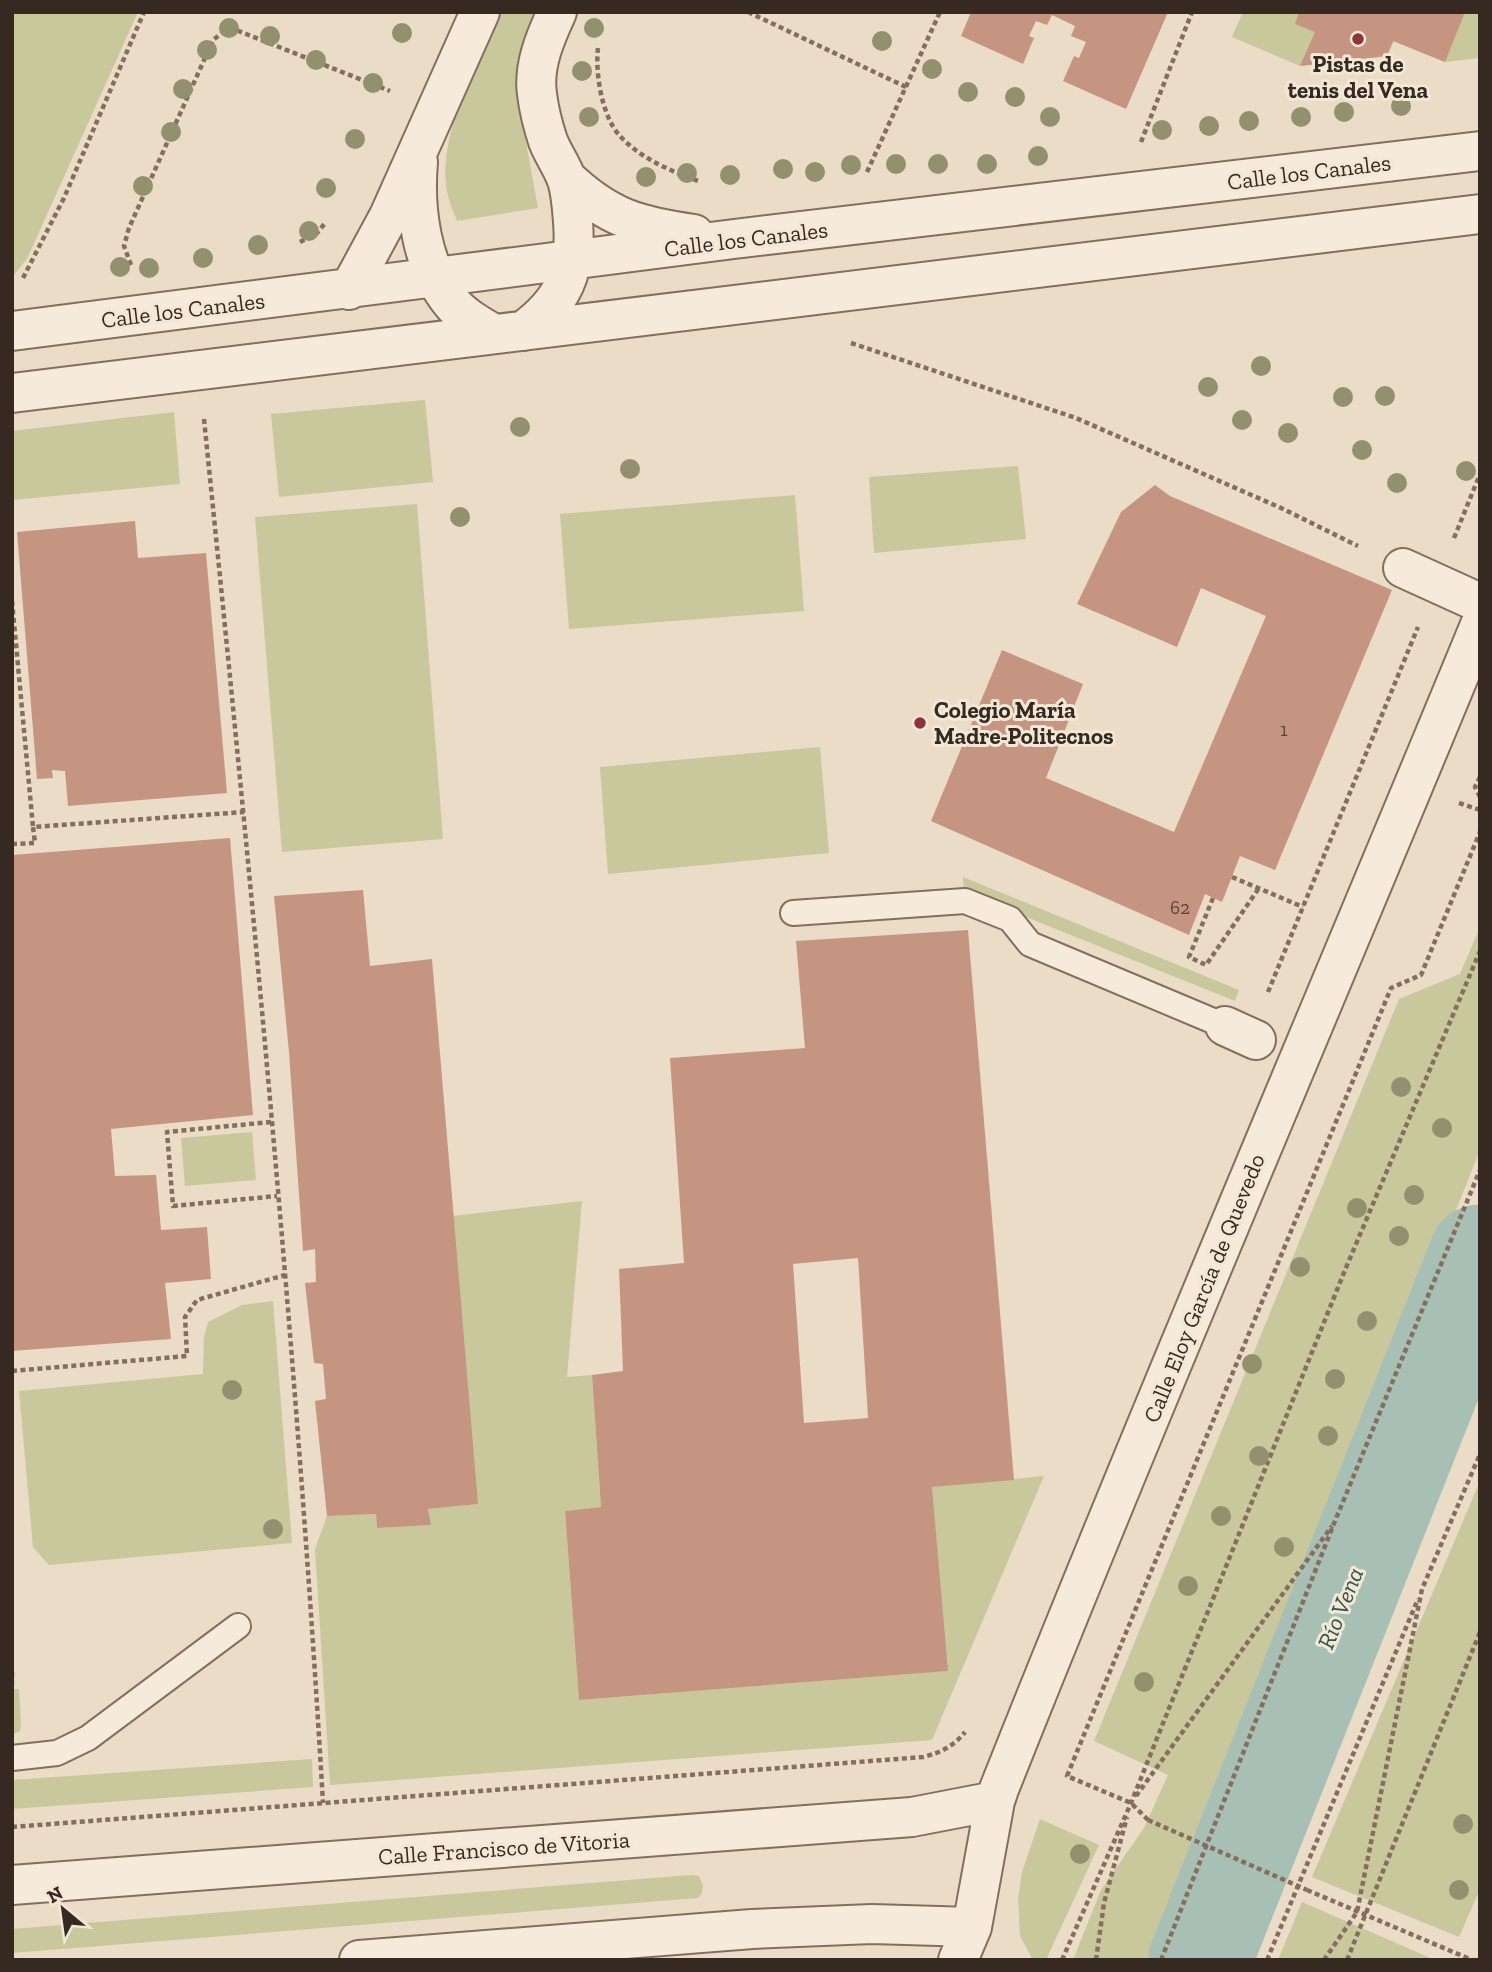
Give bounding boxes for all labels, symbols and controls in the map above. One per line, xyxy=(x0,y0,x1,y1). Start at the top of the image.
marker: Pistas de tenis del Vena xyxy=(1350,31,1366,47)
place label: Pistas de tenis del Vena xyxy=(1288,50,1429,104)
street label: Calle los Canales xyxy=(1226,148,1392,196)
street label: Calle los Canales xyxy=(663,215,829,263)
street label: Calle los Canales xyxy=(100,286,266,334)
place label: Colegio María Madre-Politecnos xyxy=(934,696,1114,750)
marker: Colegio María Madre-Politecnos xyxy=(912,715,928,731)
house number: 1 xyxy=(1280,718,1288,741)
house number: 62 xyxy=(1170,896,1190,919)
street label: Calle Eloy García de Quevedo xyxy=(1137,1150,1271,1426)
water label: Río Vena xyxy=(1311,1563,1369,1653)
street label: Calle Francisco de Vitoria xyxy=(377,1825,631,1871)
north arrow xyxy=(28,1874,98,1944)
text: N xyxy=(43,1881,67,1908)

